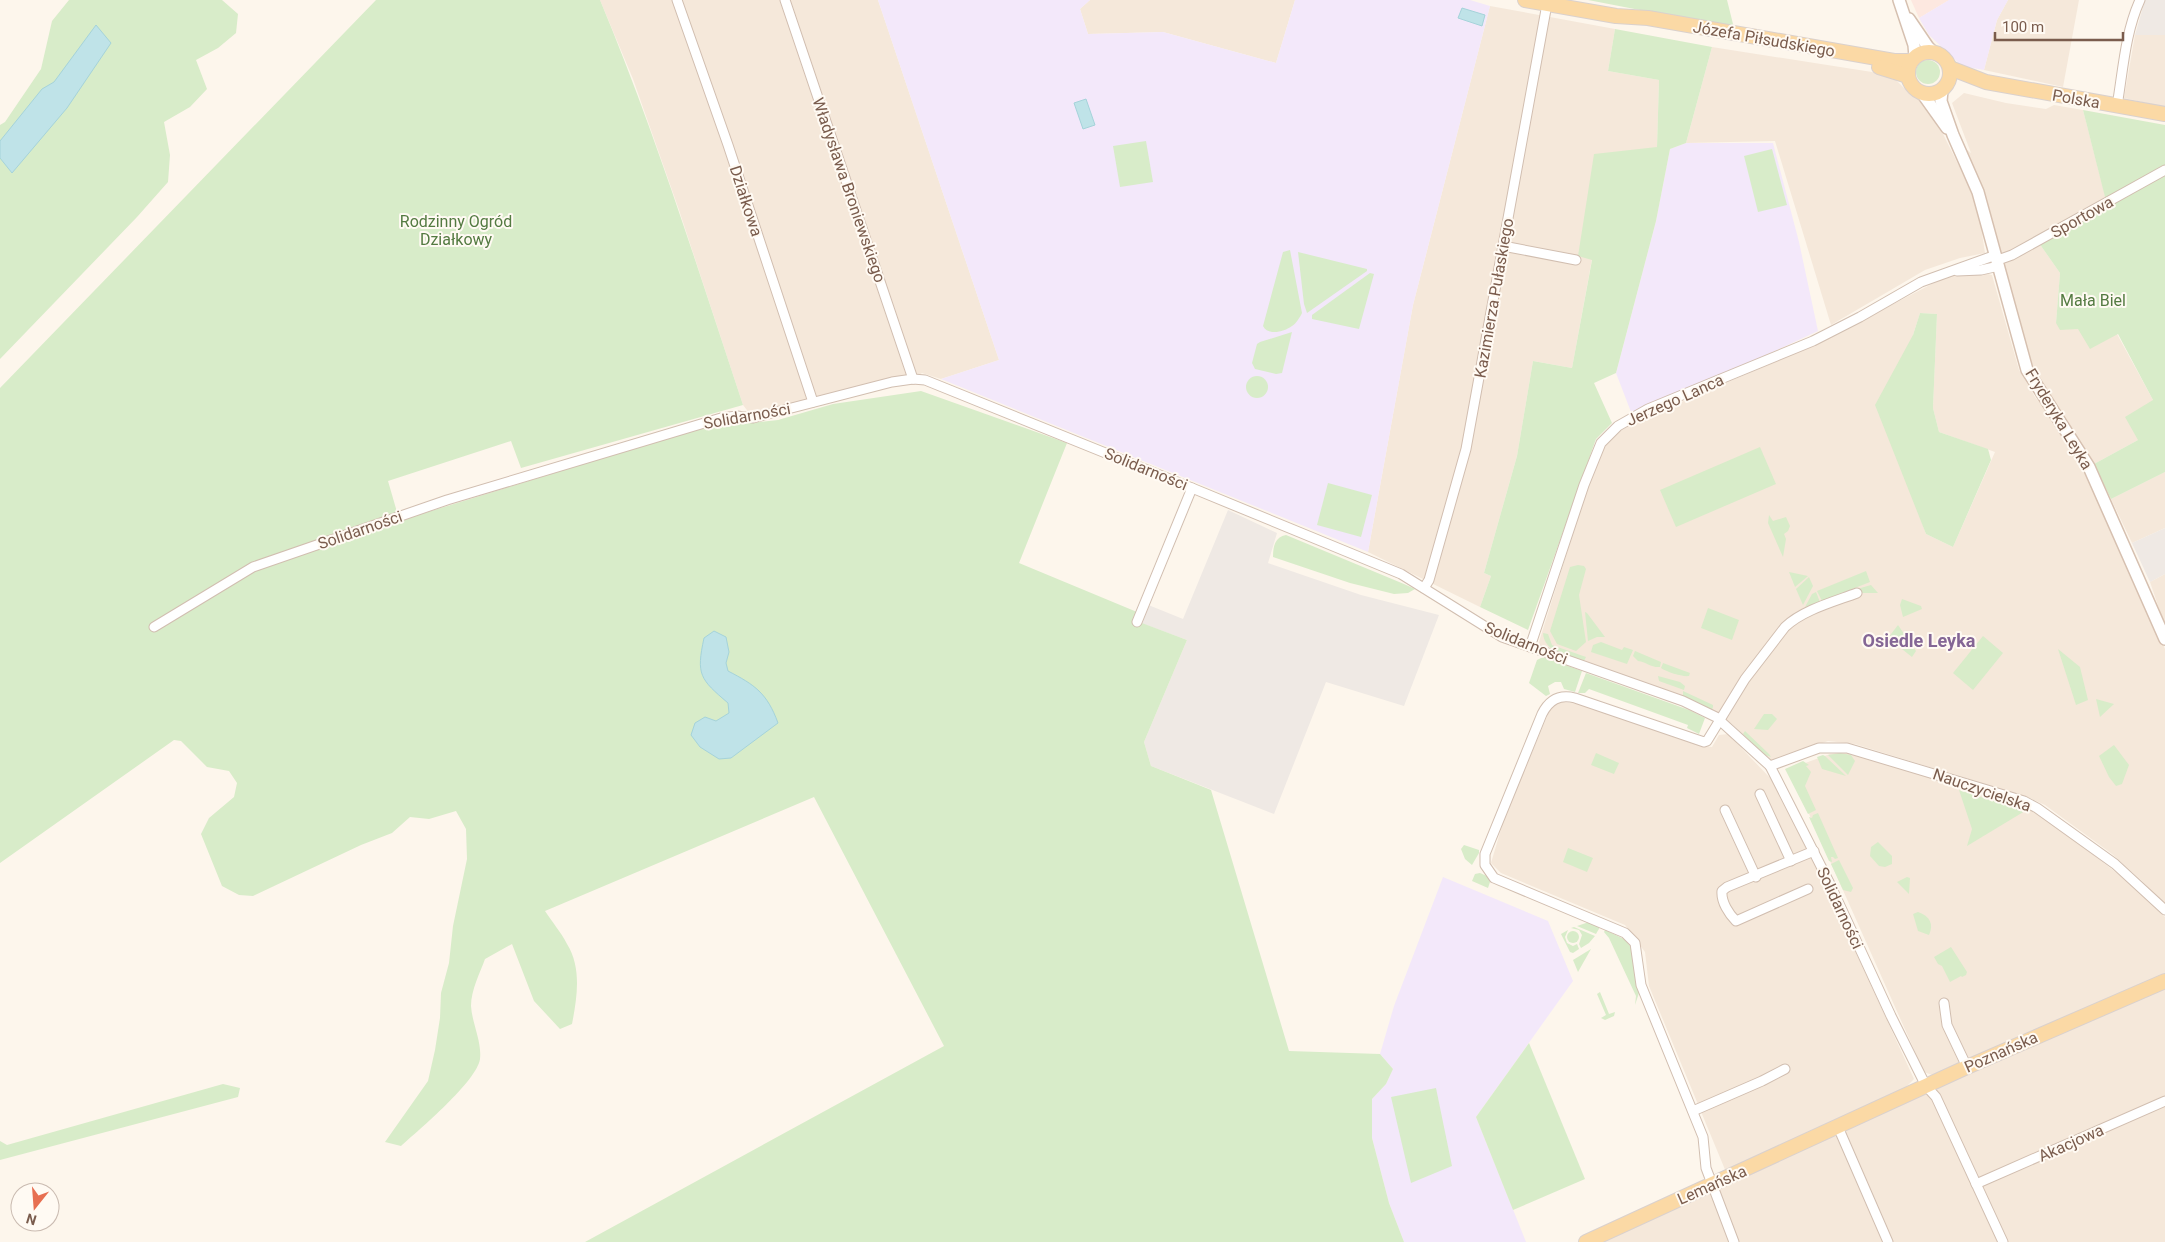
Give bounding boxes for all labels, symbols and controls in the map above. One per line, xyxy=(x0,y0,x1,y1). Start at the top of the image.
scale bar xyxy=(1995,10,2122,42)
street label: Józefa Piłsudskiego xyxy=(1692,17,1836,61)
text: 100 m xyxy=(2002,18,2044,36)
street label: Polska xyxy=(2051,85,2101,113)
street label: Władysława Broniewskiego xyxy=(808,95,890,285)
street label: Działkowa xyxy=(726,163,766,239)
street label: Sportowa xyxy=(2048,192,2116,242)
park label: Rodzinny Ogród Działkowy xyxy=(400,212,512,249)
street label: Kazimierza Pułaskiego xyxy=(1471,217,1517,379)
park label: Mała Biel xyxy=(2060,291,2126,310)
street label: Fryderyka Leyka xyxy=(2021,365,2097,473)
street label: Jerzego Lanca xyxy=(1623,370,1727,430)
street label: Solidarności xyxy=(702,399,792,433)
street label: Solidarności xyxy=(1102,444,1190,494)
street label: Solidarności xyxy=(315,507,405,553)
street label: Solidarności xyxy=(1482,618,1570,668)
district label: Osiedle Leyka xyxy=(1863,630,1976,651)
street label: Nauczycielska xyxy=(1930,764,2034,816)
street label: Solidarności xyxy=(1813,864,1867,952)
street label: Poznańska xyxy=(1961,1027,2041,1077)
street label: Akacjowa xyxy=(2035,1120,2107,1166)
street label: Lemańska xyxy=(1674,1161,1750,1209)
north arrow xyxy=(10,1182,60,1232)
text: N xyxy=(24,1210,38,1229)

